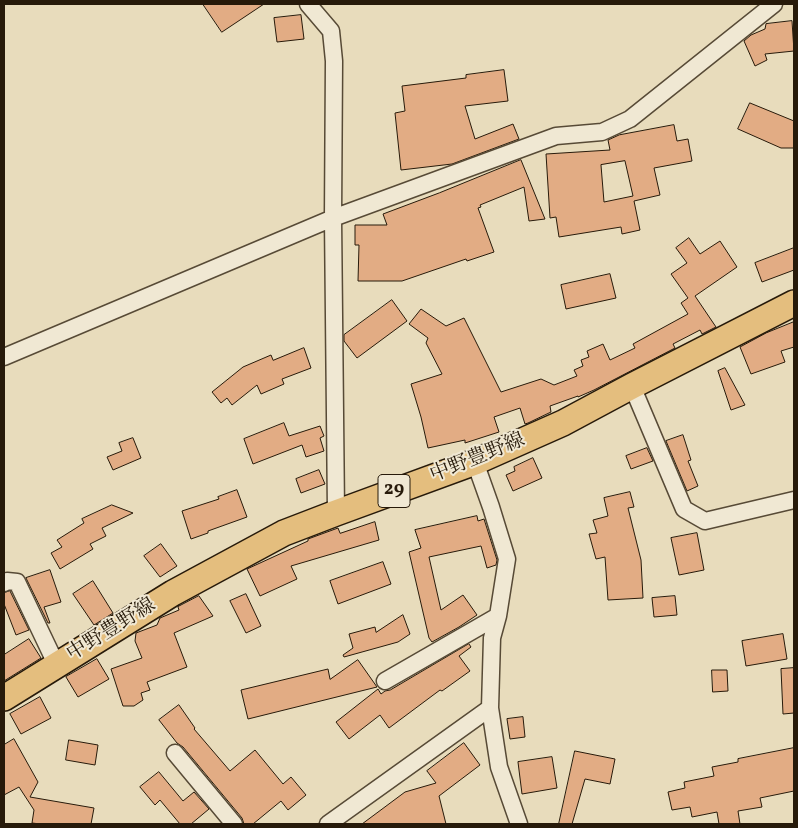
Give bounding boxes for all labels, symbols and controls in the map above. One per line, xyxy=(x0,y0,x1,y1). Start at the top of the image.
street label: 中野豊野線 xyxy=(427,429,529,489)
road number: 29 xyxy=(378,474,410,508)
street label: 中野豊野線 xyxy=(63,594,161,668)

